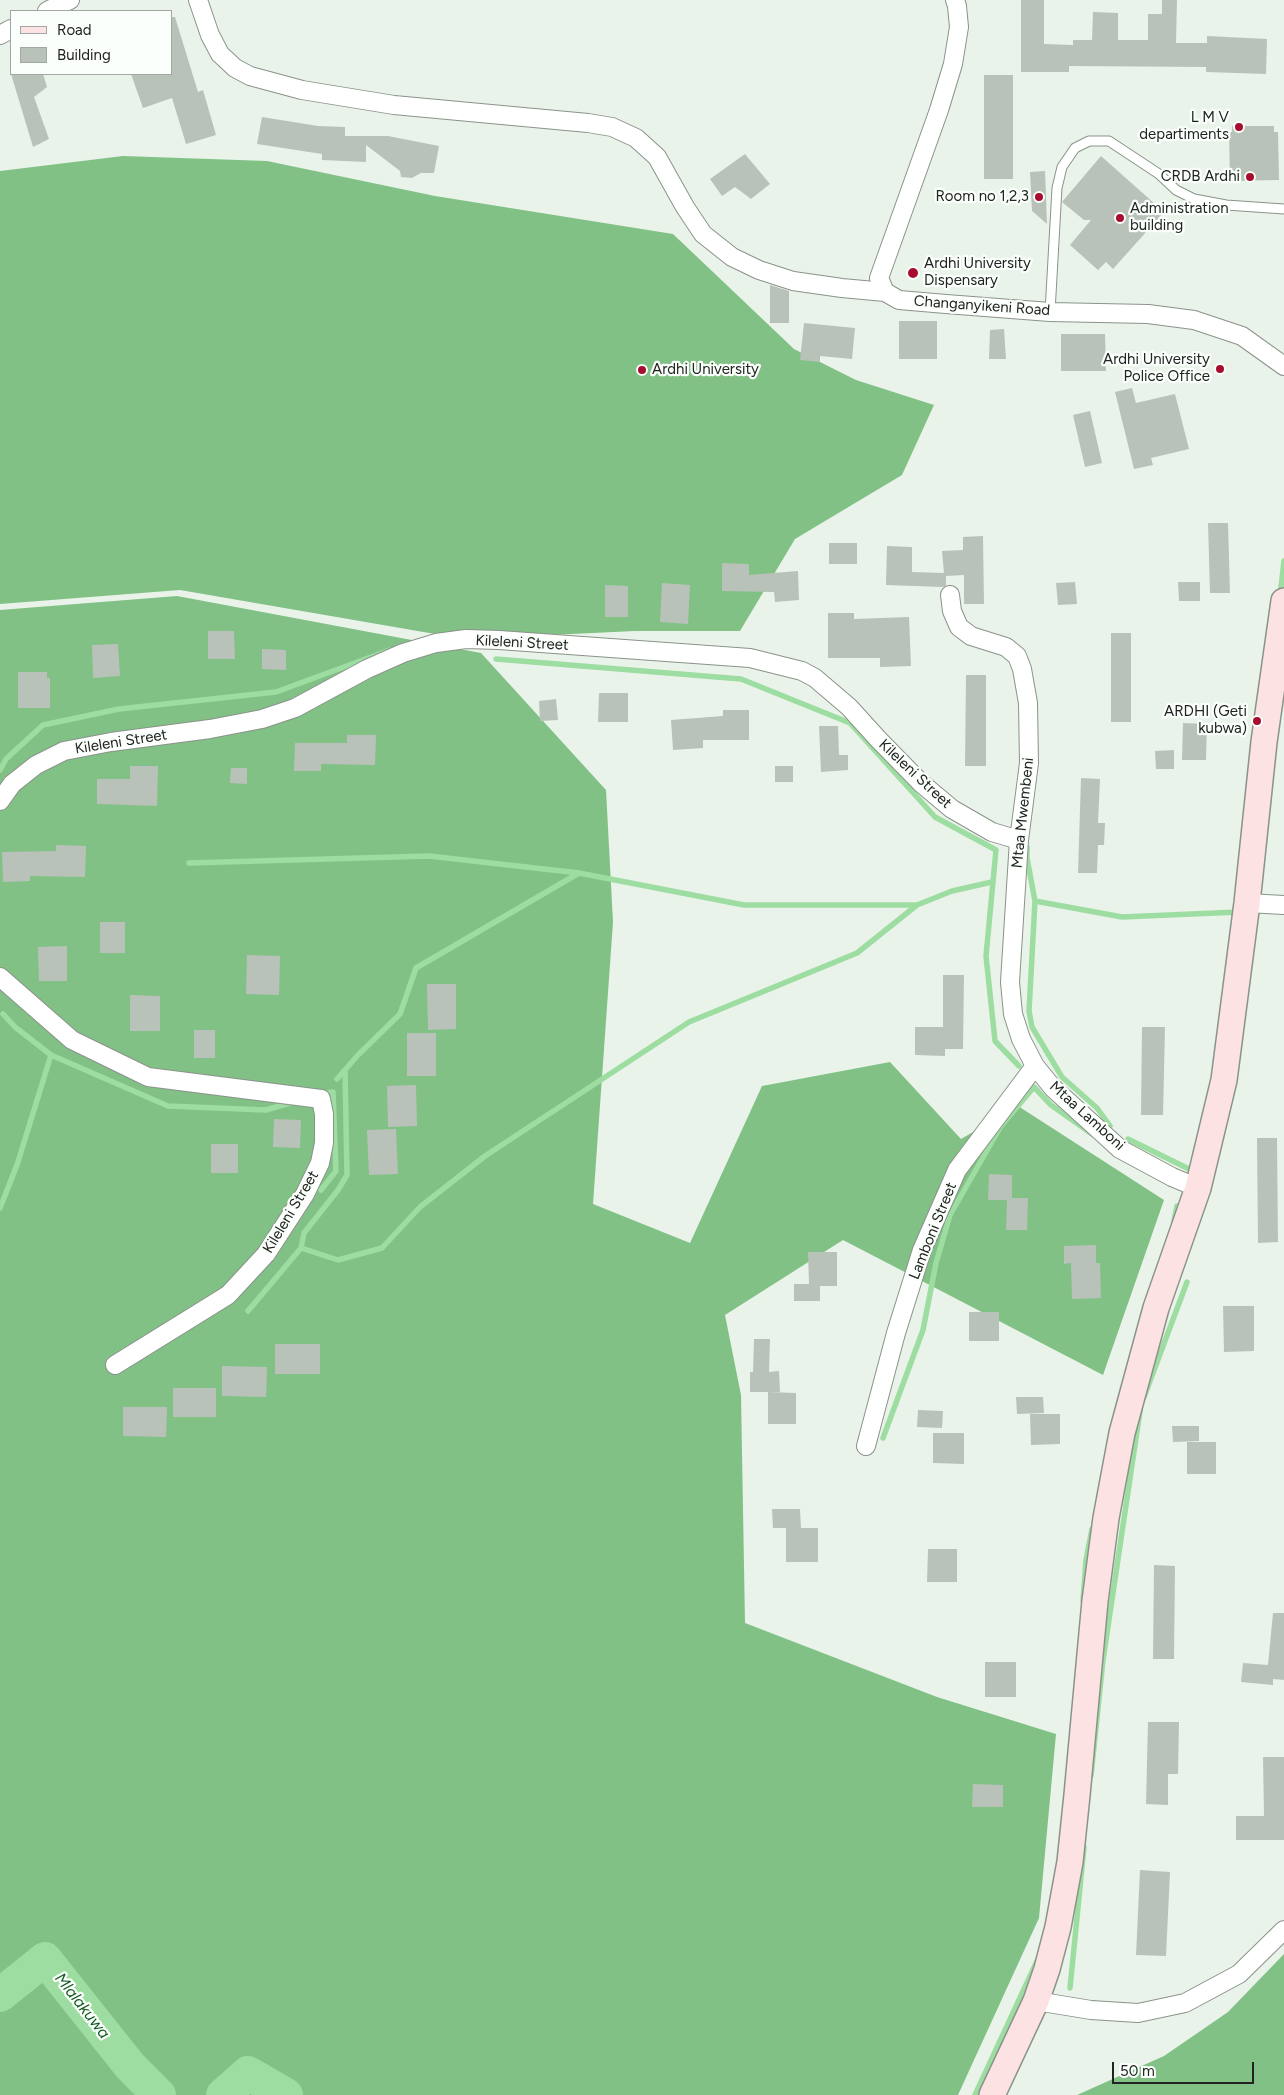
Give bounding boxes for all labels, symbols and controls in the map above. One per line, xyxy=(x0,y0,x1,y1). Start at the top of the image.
legend xyxy=(10,10,172,75)
text: Road xyxy=(57,21,92,39)
text: Building xyxy=(57,46,111,64)
place label: L M V departiments xyxy=(1139,109,1229,144)
marker: L M V departiments xyxy=(1233,121,1245,133)
place label: CRDB Ardhi xyxy=(1161,168,1240,186)
marker: CRDB Ardhi xyxy=(1244,171,1256,183)
place label: Room no 1,2,3 xyxy=(935,188,1029,206)
marker: Room no 1,2,3 xyxy=(1033,191,1045,203)
place label: Administration building xyxy=(1130,200,1229,235)
marker: Administration building xyxy=(1114,212,1126,224)
place label: Ardhi University Dispensary xyxy=(924,255,1031,290)
marker: Ardhi University Dispensary xyxy=(906,266,920,280)
street label: Changanyikeni Road xyxy=(913,292,1051,320)
place label: Ardhi University Police Office xyxy=(1103,351,1210,386)
place label: Ardhi University xyxy=(652,361,759,379)
marker: Ardhi University Police Office xyxy=(1214,363,1226,375)
marker: Ardhi University xyxy=(636,364,648,376)
street label: Kileleni Street xyxy=(475,632,569,654)
place label: ARDHI (Geti kubwa) xyxy=(1164,703,1247,738)
marker: ARDHI (Geti kubwa) xyxy=(1251,715,1263,727)
street label: Kileleni Street xyxy=(74,726,168,758)
street label: Kileleni Street xyxy=(875,736,955,812)
street label: Mtaa Mwembeni xyxy=(1008,757,1038,869)
street label: Mtaa Lamboni xyxy=(1046,1078,1128,1154)
street label: Kileleni Street xyxy=(259,1167,323,1257)
street label: Lamboni Street xyxy=(905,1180,961,1282)
water label: Mlalakuwa xyxy=(50,1969,114,2043)
scale bar xyxy=(1114,2052,1256,2084)
text: 50 m xyxy=(1120,2062,1155,2080)

